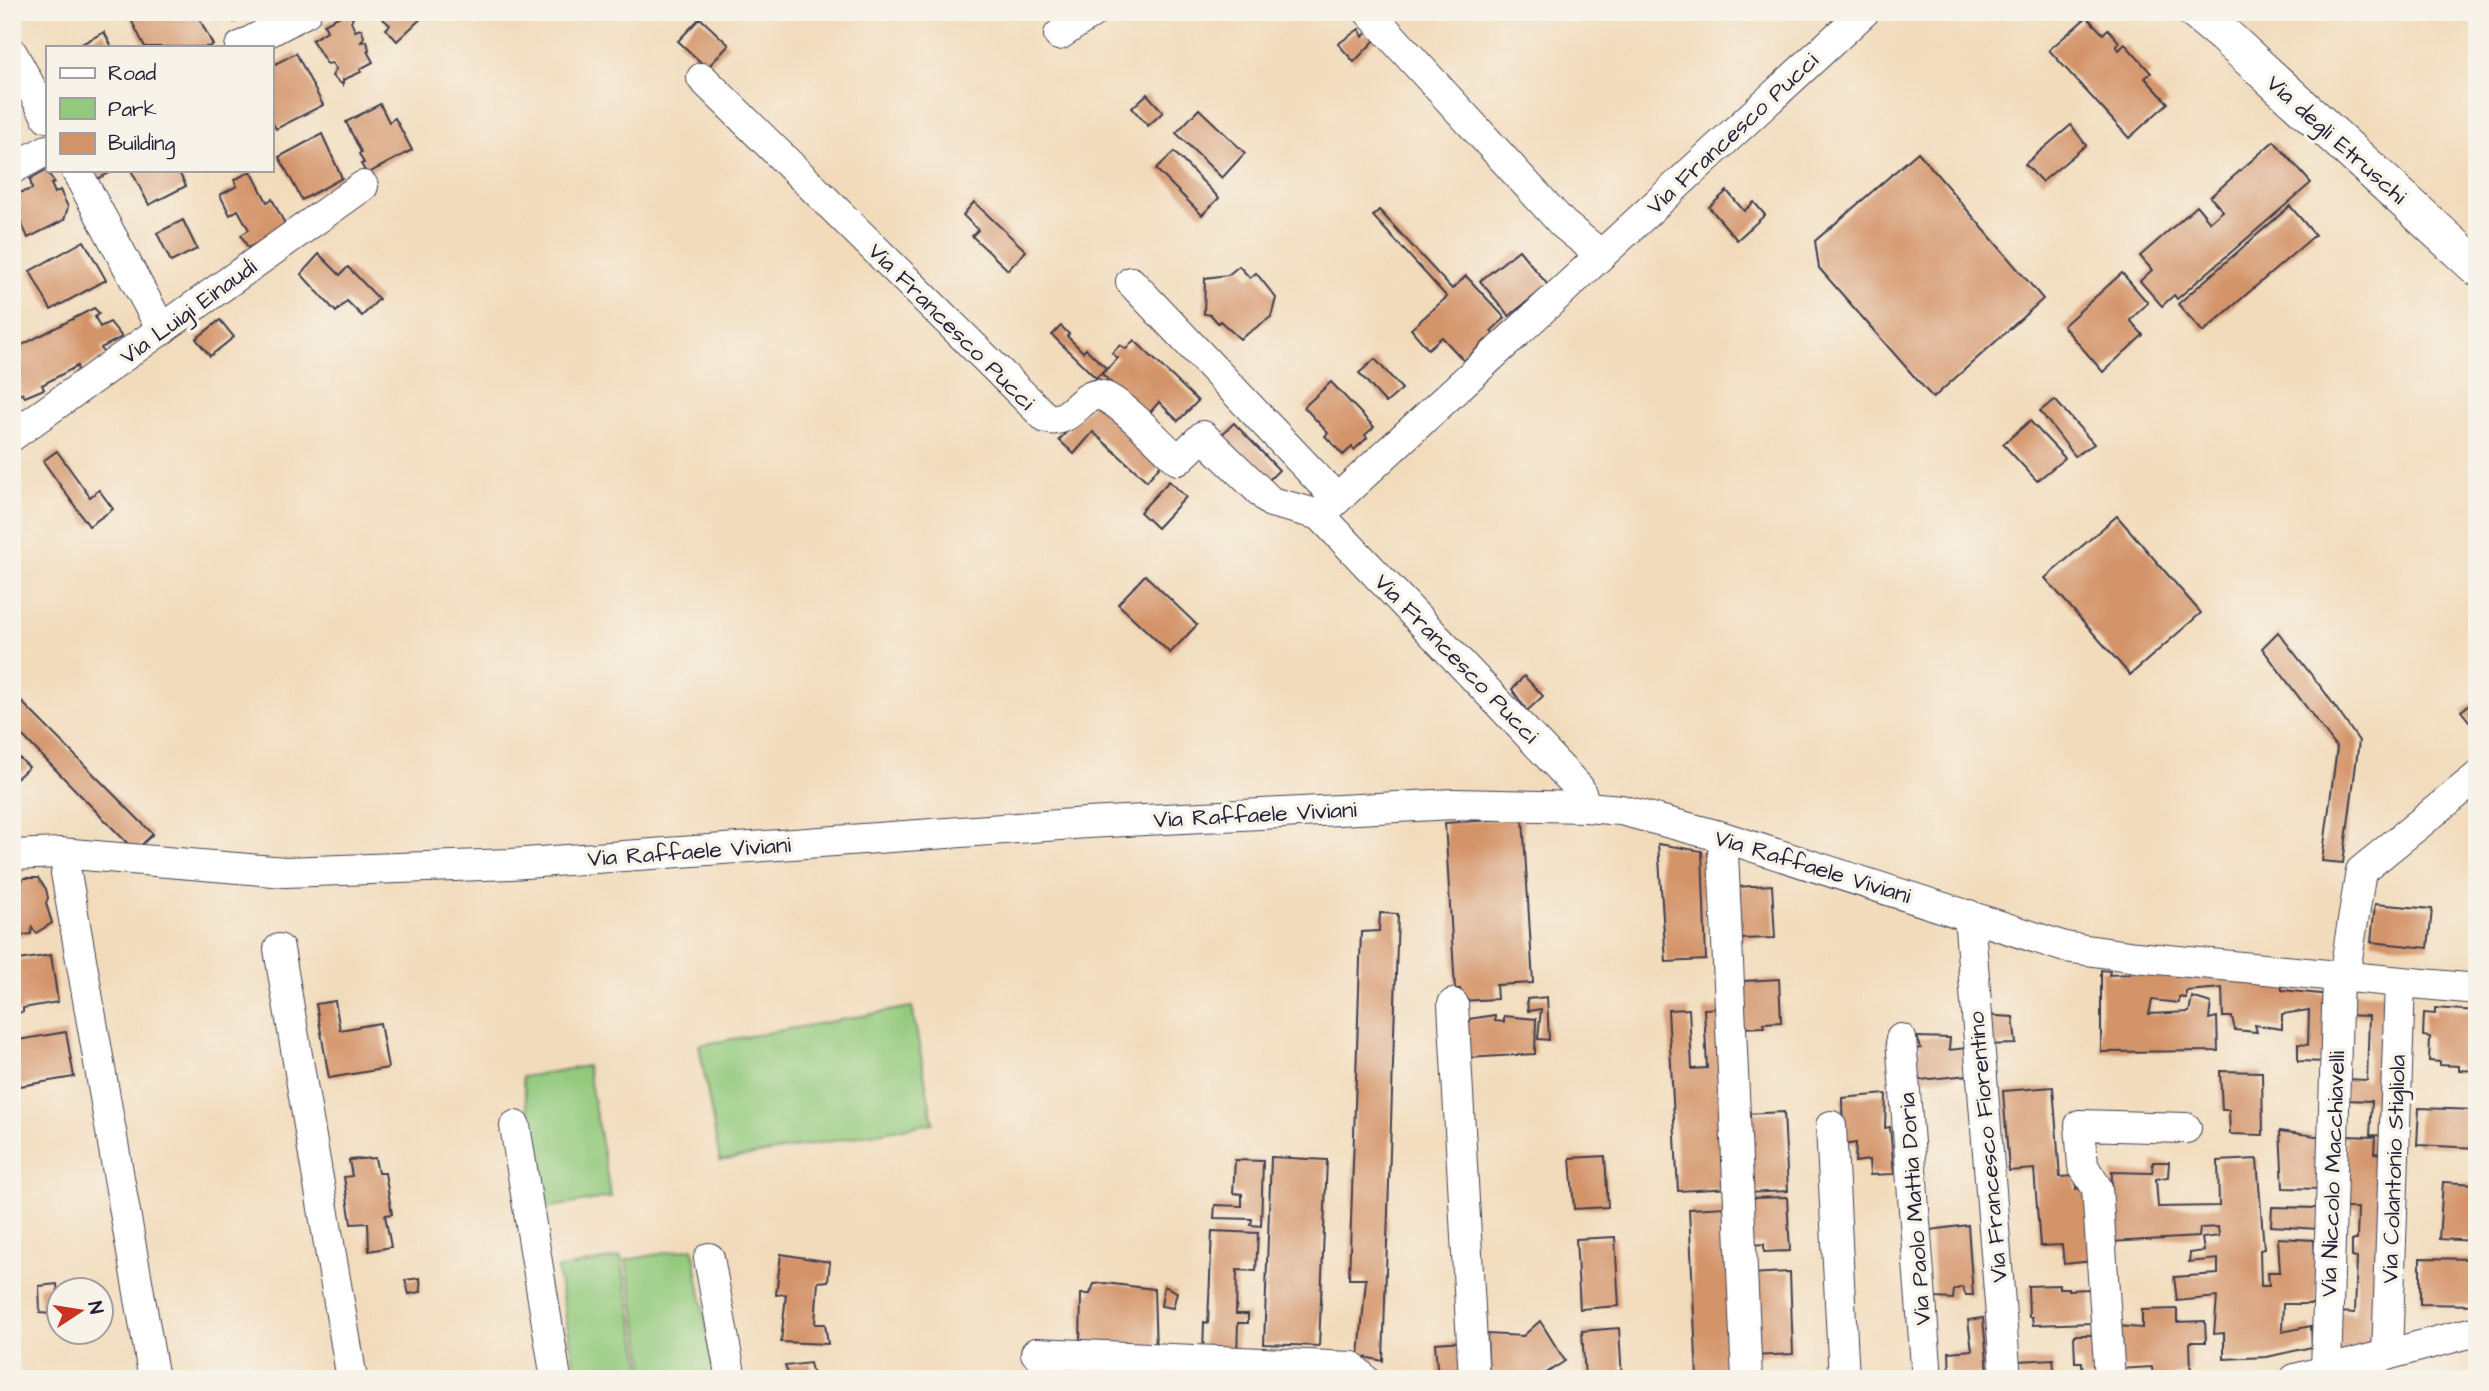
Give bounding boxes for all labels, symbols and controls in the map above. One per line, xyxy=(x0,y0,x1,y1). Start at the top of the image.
street label: Via Francesco Pucci xyxy=(1640,45,1826,222)
legend xyxy=(46,46,273,172)
text: Road xyxy=(108,59,156,88)
street label: Via degli Etruschi xyxy=(2258,68,2414,213)
text: Park xyxy=(108,95,157,124)
text: Building xyxy=(108,129,176,160)
street label: Via Francesco Pucci xyxy=(860,236,1042,418)
street label: Via Luigi Einaudi xyxy=(114,251,264,373)
street label: Via Francesco Pucci xyxy=(1367,567,1546,751)
street label: Via Raffaele Viviani xyxy=(1153,794,1358,836)
street label: Via Raffaele Viviani xyxy=(1711,822,1915,912)
street label: Via Raffaele Viviani xyxy=(586,829,792,875)
street label: Via Francesco Fiorentino xyxy=(1960,1010,2016,1284)
street label: Via Niccolo Macchiavelli xyxy=(2313,1050,2353,1298)
street label: Via Colantonio Stigliola xyxy=(2374,1054,2415,1284)
street label: Via Paolo Mattia Doria xyxy=(1891,1091,1939,1326)
north arrow xyxy=(46,1276,116,1346)
text: N xyxy=(81,1299,110,1316)

